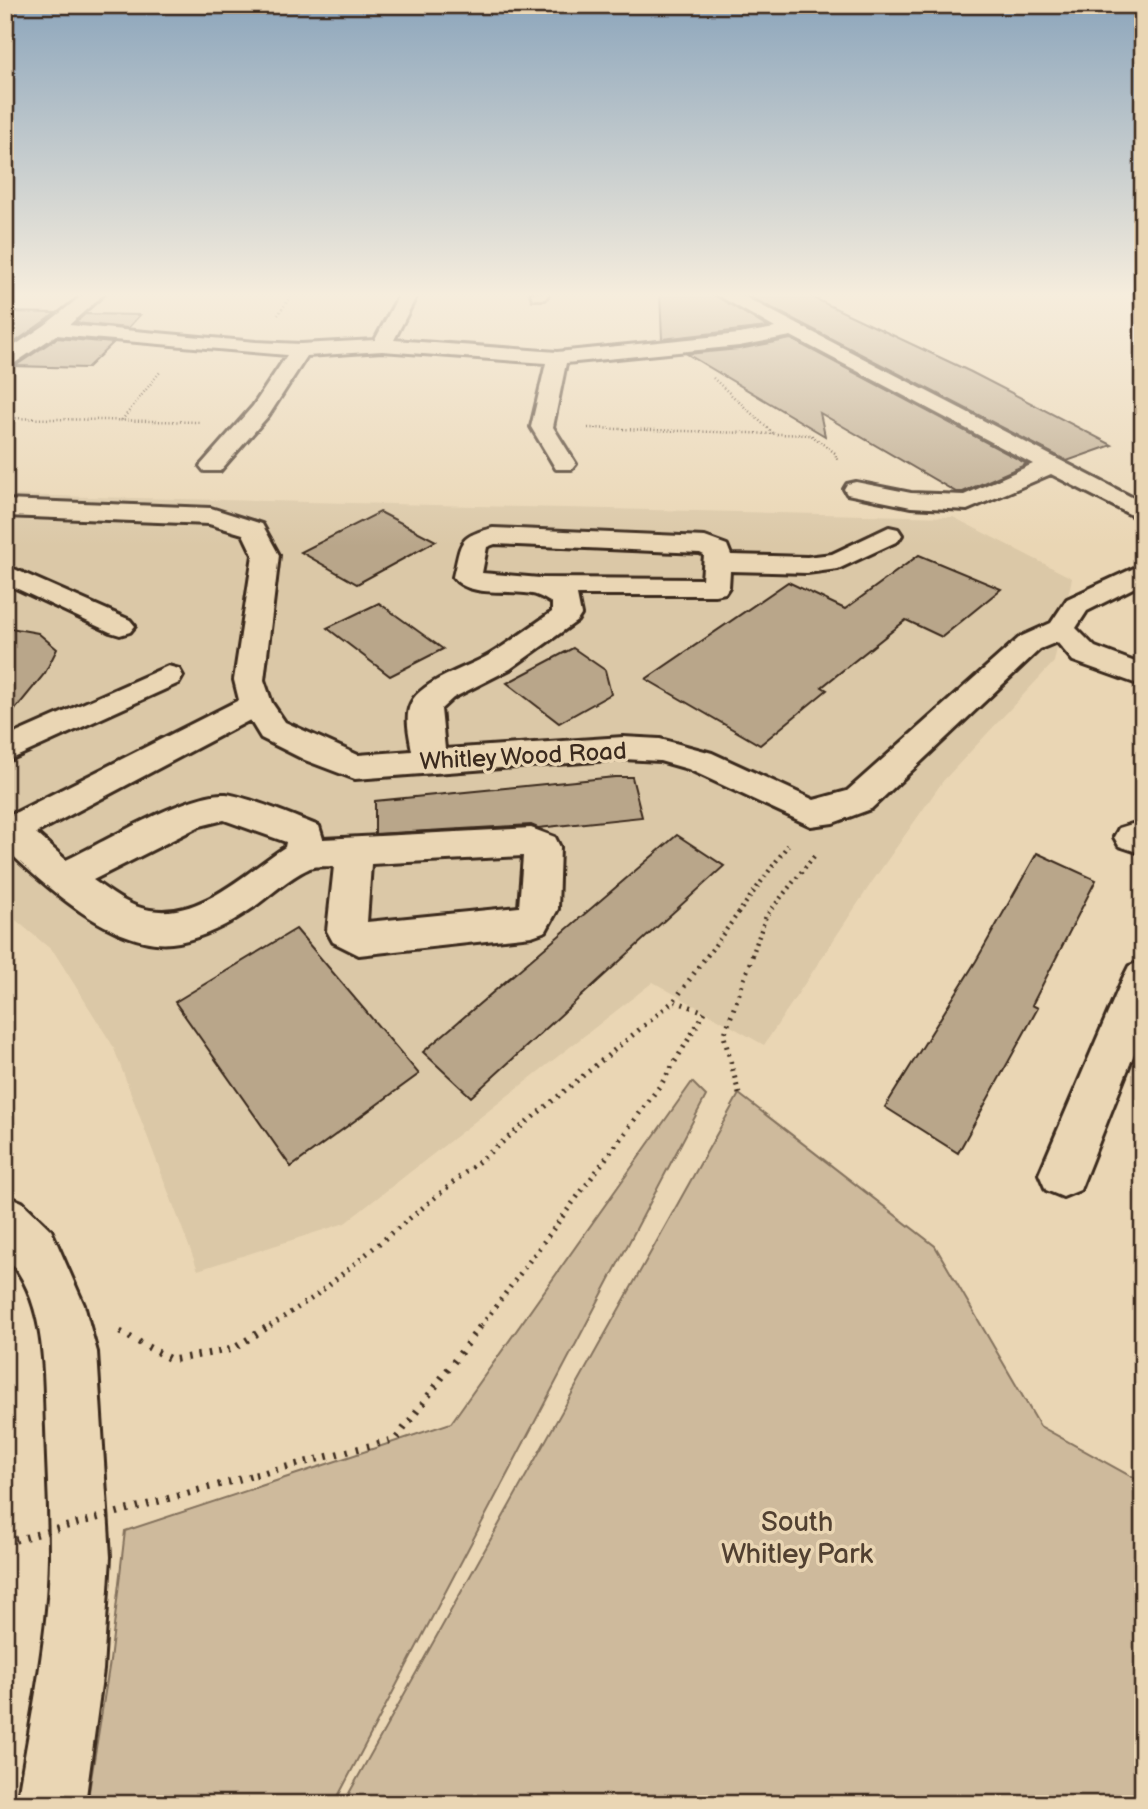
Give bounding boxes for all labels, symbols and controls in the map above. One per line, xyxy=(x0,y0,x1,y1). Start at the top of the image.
street label: Whitley Wood Road xyxy=(419,737,627,776)
park label: South Whitley Park xyxy=(721,1506,873,1571)

